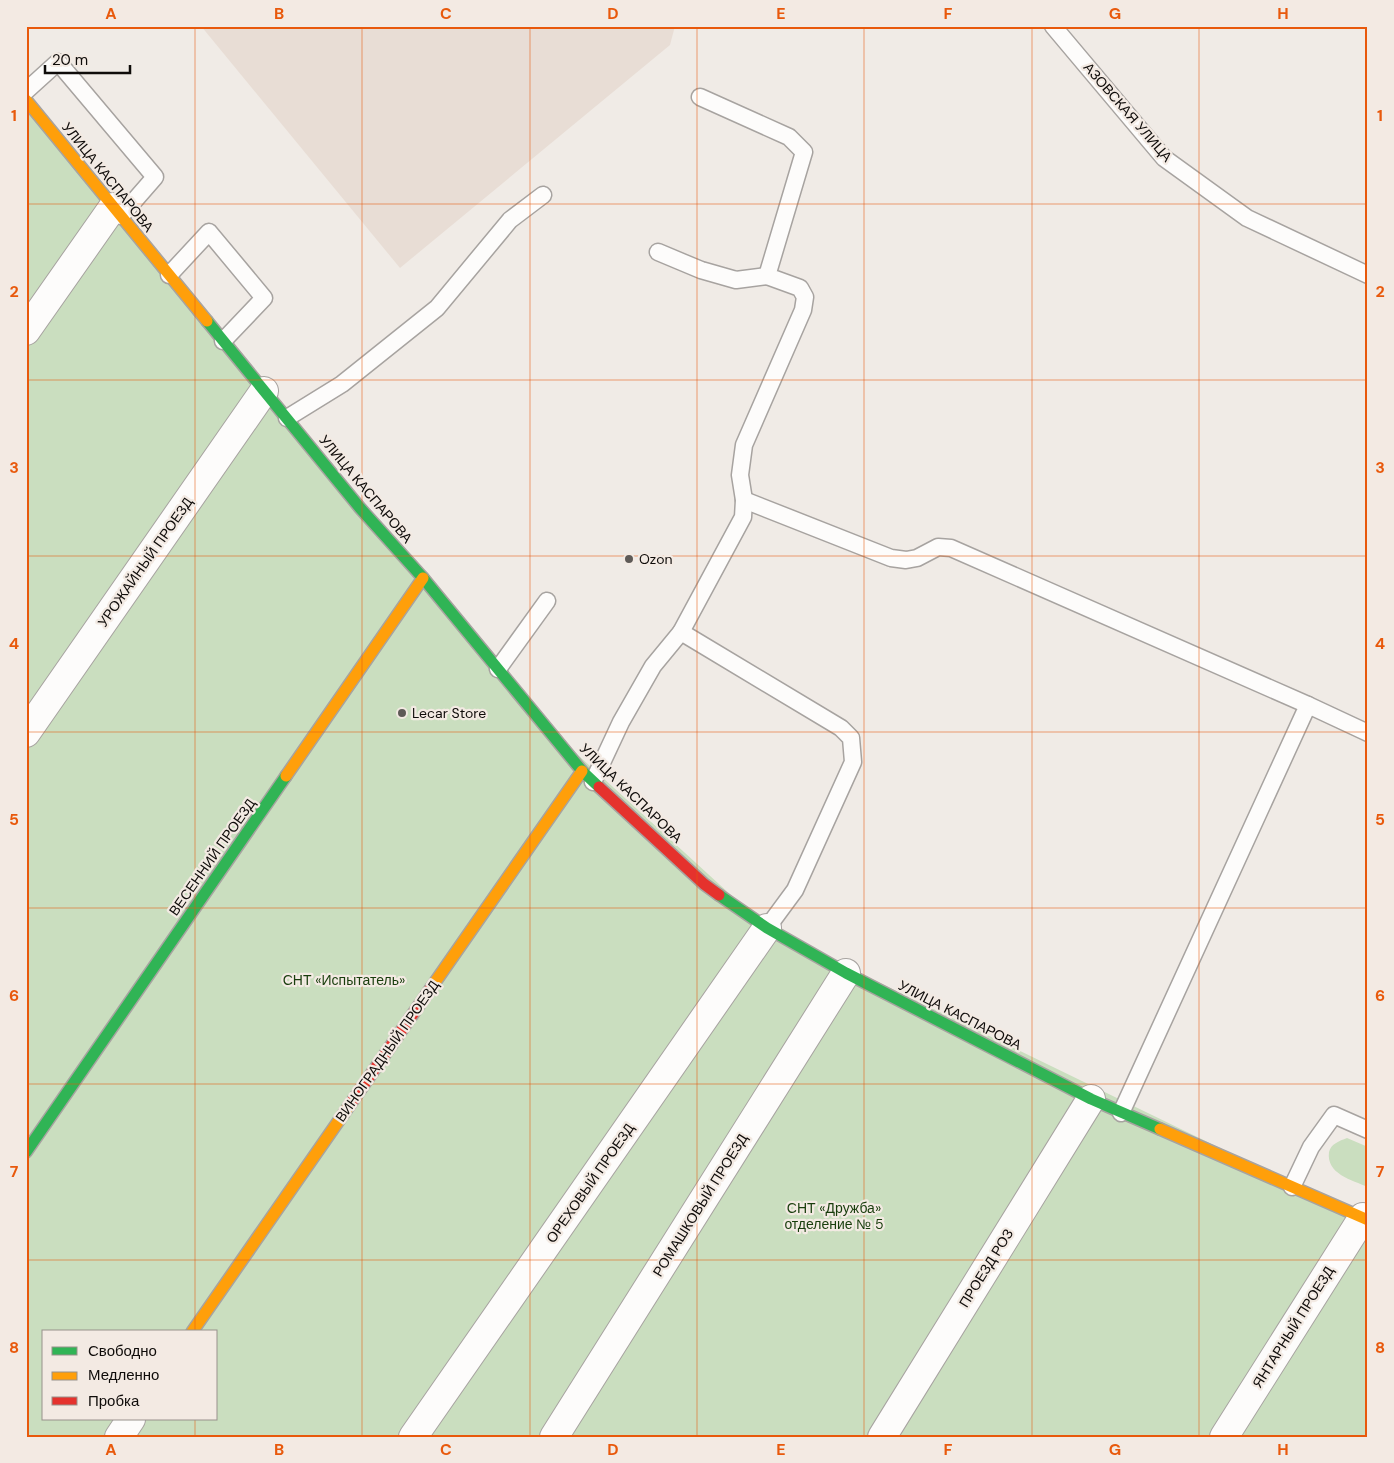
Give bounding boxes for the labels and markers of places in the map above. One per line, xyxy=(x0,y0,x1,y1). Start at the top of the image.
place label: Ozon xyxy=(639,550,673,568)
marker: Ozon xyxy=(623,553,635,565)
place label: Lecar Store xyxy=(412,704,486,722)
marker: Lecar Store xyxy=(396,707,408,719)

